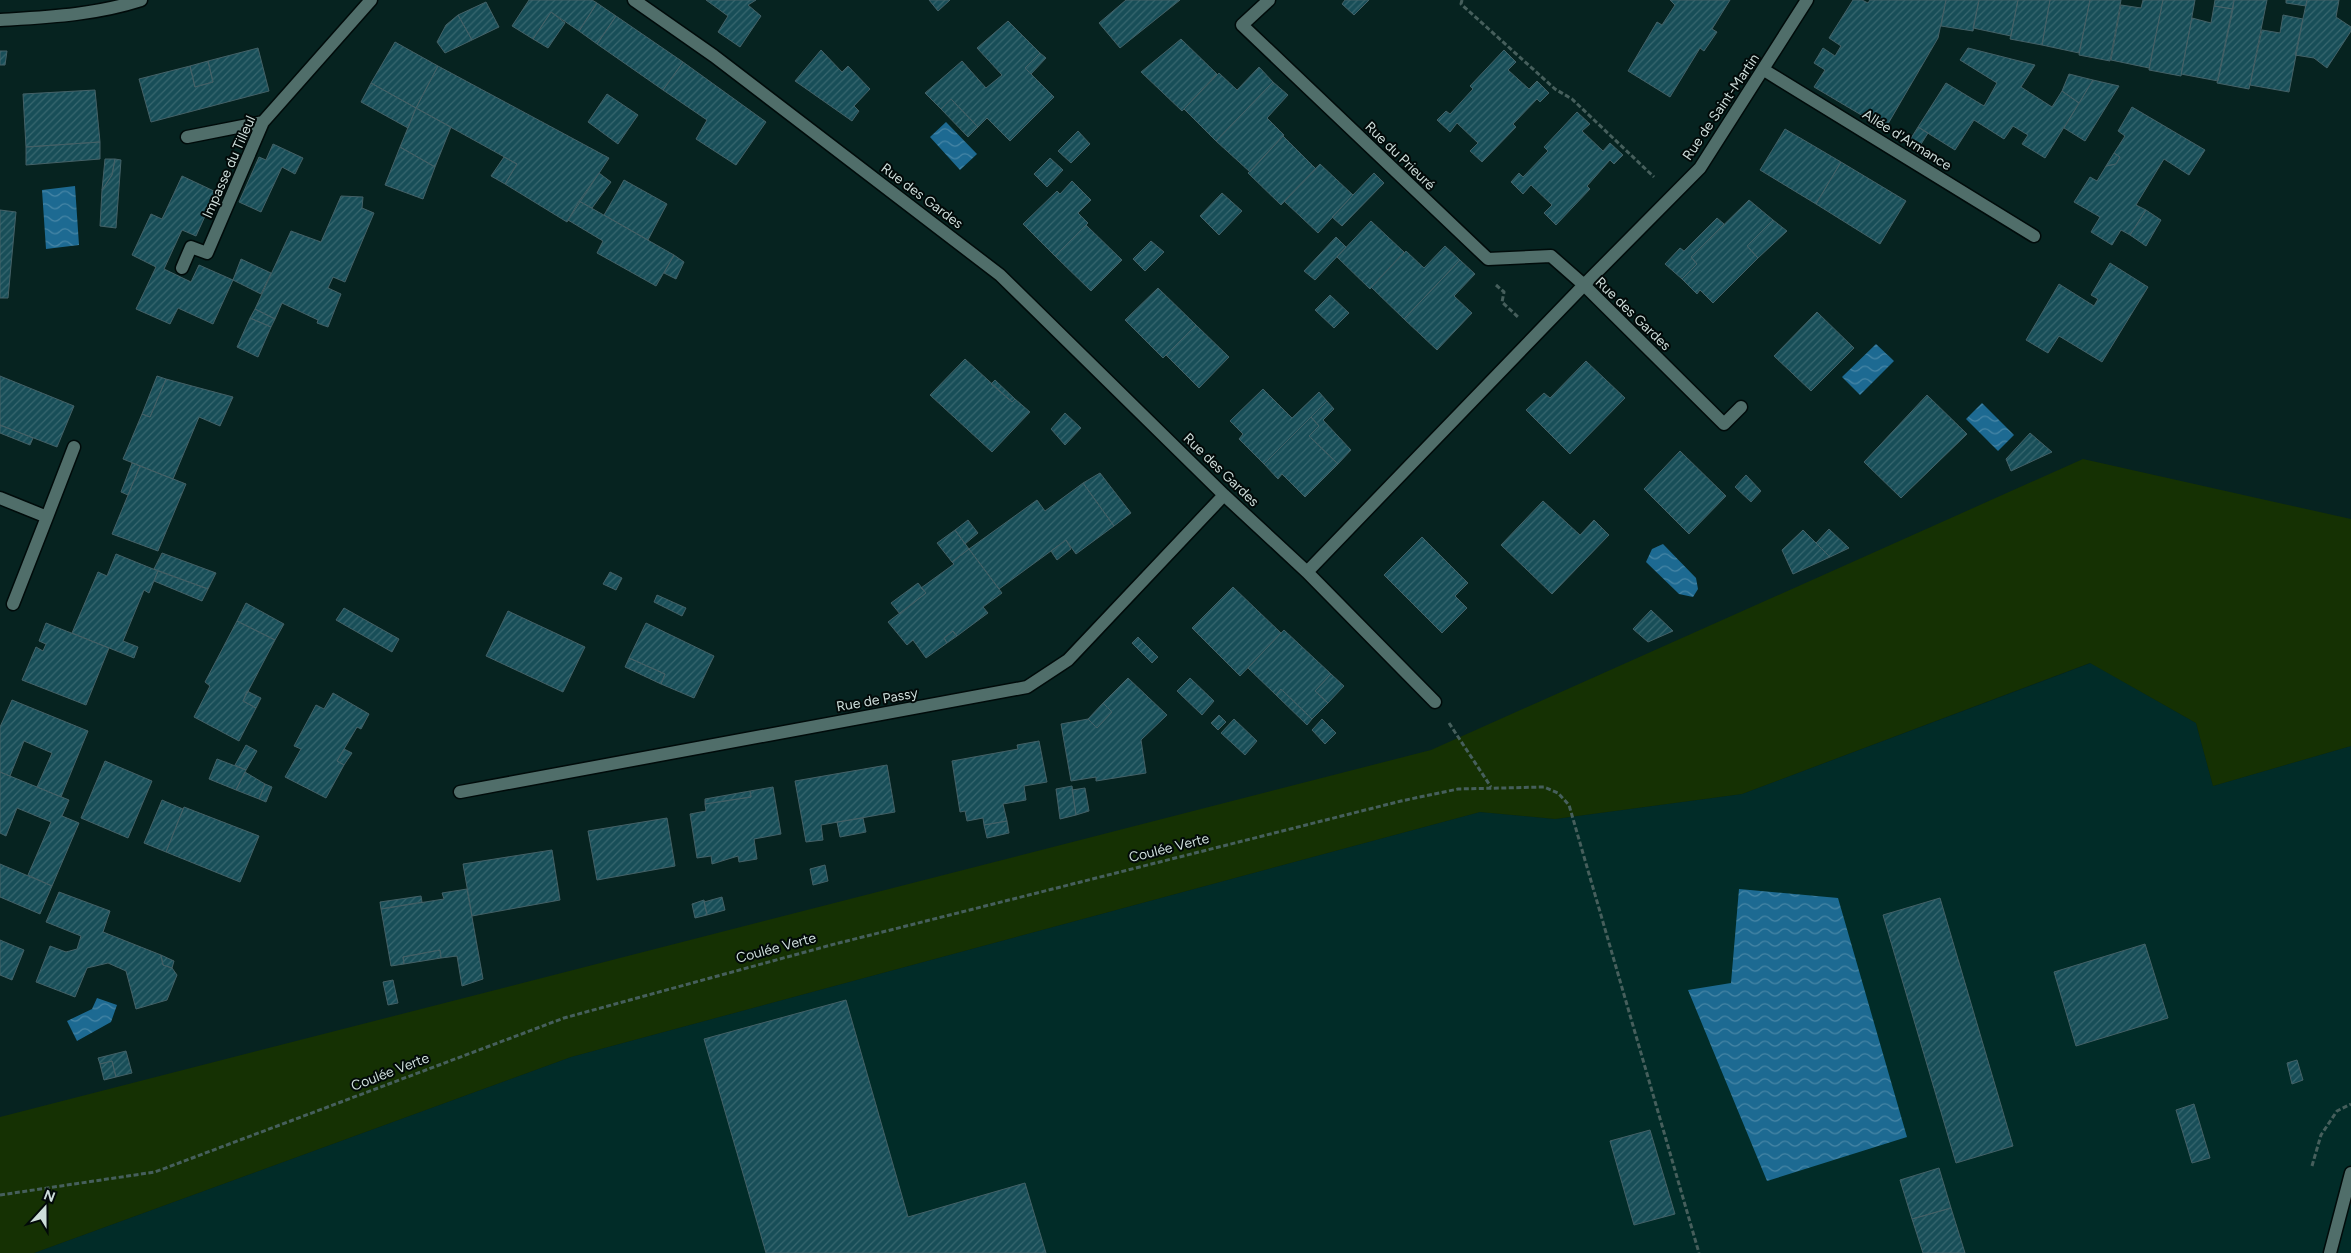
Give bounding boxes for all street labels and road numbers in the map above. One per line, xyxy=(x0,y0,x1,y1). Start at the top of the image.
street label: Rue de Saint-Martin xyxy=(1679,50,1763,164)
street label: Allée d'Armance xyxy=(1859,106,1955,174)
street label: Impasse du Tilleul xyxy=(199,113,259,221)
street label: Rue du Prieuré xyxy=(1361,118,1439,194)
street label: Rue des Gardes xyxy=(878,160,966,232)
street label: Rue des Gardes xyxy=(1592,274,1674,354)
street label: Rue des Gardes xyxy=(1180,430,1262,510)
street label: Rue de Passy xyxy=(835,684,920,716)
street label: Coulée Verte xyxy=(1127,830,1211,866)
street label: Coulée Verte xyxy=(734,929,818,967)
street label: Coulée Verte xyxy=(349,1049,432,1095)

